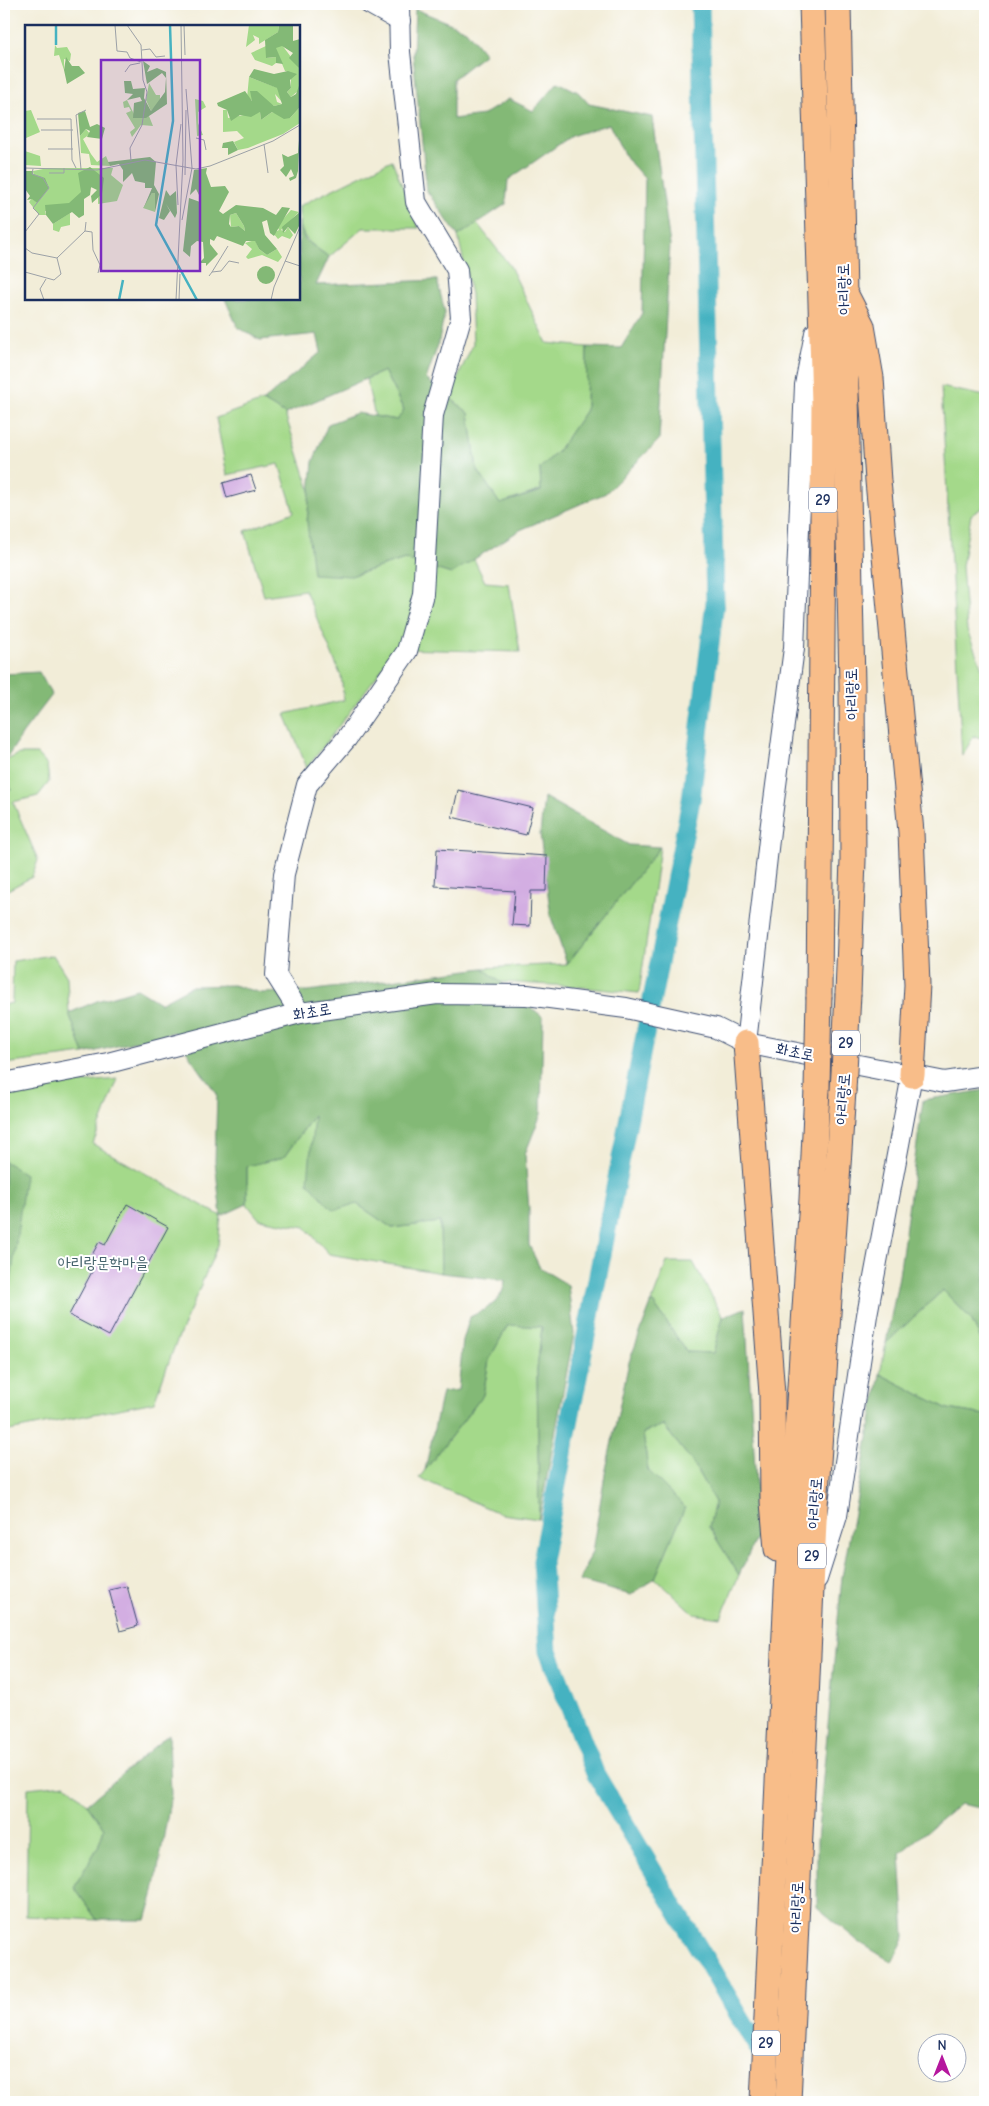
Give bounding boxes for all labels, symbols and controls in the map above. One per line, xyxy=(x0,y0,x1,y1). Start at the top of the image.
inset map xyxy=(25,25,300,300)
street label: 아리랑로 xyxy=(835,263,853,315)
road number: 29 xyxy=(809,488,837,512)
street label: 아리랑로 xyxy=(843,668,861,720)
street label: 화초로 xyxy=(291,1000,333,1024)
road number: 29 xyxy=(832,1030,860,1056)
street label: 화초로 xyxy=(774,1039,816,1065)
street label: 아리랑로 xyxy=(832,1073,854,1125)
park label: 아리랑문학마을 xyxy=(58,1254,148,1272)
street label: 아리랑로 xyxy=(804,1477,826,1529)
road number: 29 xyxy=(798,1544,826,1568)
street label: 아리랑로 xyxy=(787,1881,807,1933)
road number: 29 xyxy=(752,2030,780,2056)
north arrow xyxy=(916,2034,966,2084)
text: N xyxy=(937,2037,947,2054)

